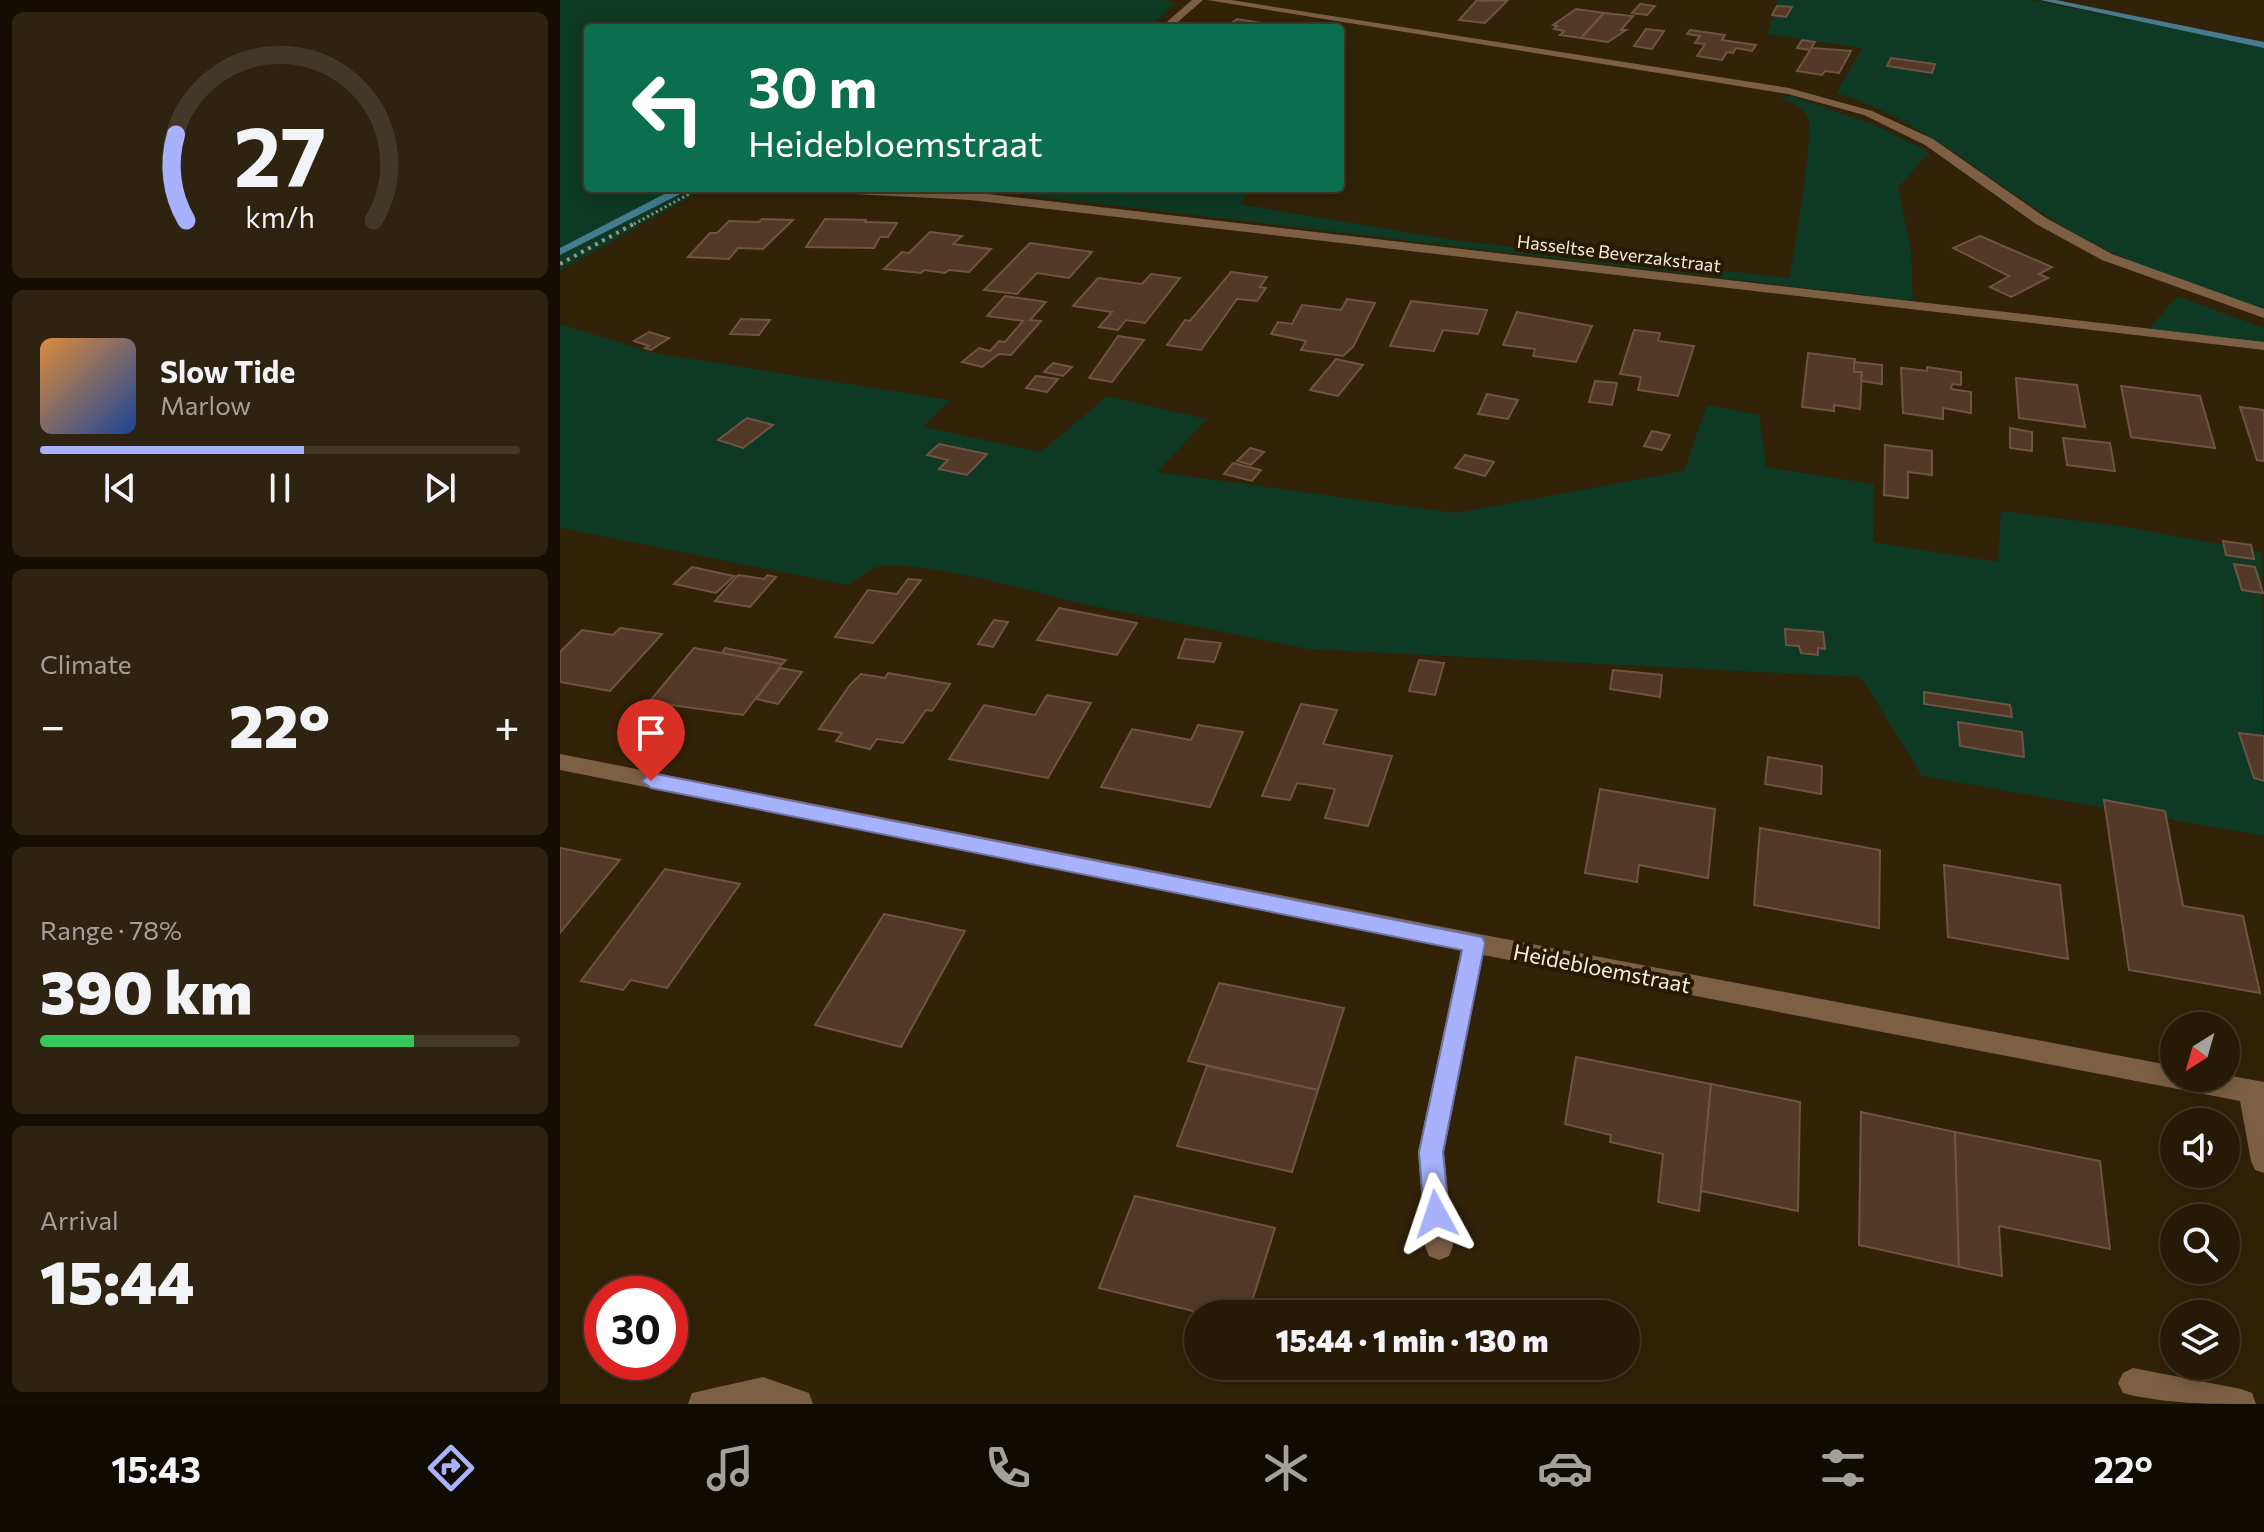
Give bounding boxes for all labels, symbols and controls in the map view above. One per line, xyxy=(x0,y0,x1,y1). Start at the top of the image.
text: 30 m xyxy=(748,51,877,120)
icon: left xyxy=(616,56,720,160)
text: 27 xyxy=(234,102,326,204)
text: Heidebloemstraat xyxy=(748,120,1043,164)
text: km/h xyxy=(245,199,315,234)
street label: Hasseltse Beverzakstraat xyxy=(1516,230,1722,276)
text: Slow Tide xyxy=(160,352,295,389)
text: Marlow xyxy=(160,389,251,420)
icon: previous xyxy=(98,466,142,510)
icon: pause xyxy=(258,466,302,510)
icon: next xyxy=(418,466,462,510)
text: Climate xyxy=(40,648,132,679)
text: 22° xyxy=(229,687,330,760)
text: − xyxy=(40,697,65,751)
text: + xyxy=(494,697,520,751)
pin xyxy=(617,699,685,781)
icon: arrive xyxy=(629,711,673,755)
text: Range · 78% xyxy=(40,914,182,945)
street label: Heidebloemstraat xyxy=(1511,938,1693,998)
text: 390 km xyxy=(40,953,252,1026)
north arrow xyxy=(2160,1012,2240,1092)
map controls xyxy=(2160,1012,2240,1380)
button: sound xyxy=(2160,1108,2240,1188)
position arrow xyxy=(1394,1172,1478,1256)
text: Arrival xyxy=(40,1204,119,1235)
button: search xyxy=(2160,1204,2240,1284)
text: 15:44 xyxy=(40,1243,195,1316)
speed limit sign: 30 xyxy=(584,1276,688,1380)
button: layers xyxy=(2160,1300,2240,1380)
text: 15:44 · 1 min · 130 m xyxy=(1276,1321,1548,1358)
icon: directions xyxy=(423,1440,479,1496)
icon: music xyxy=(702,1440,758,1496)
icon: phone xyxy=(980,1440,1036,1496)
icon: climate xyxy=(1258,1440,1314,1496)
icon: car xyxy=(1537,1440,1593,1496)
icon: filters xyxy=(1815,1440,1871,1496)
text: 15:43 xyxy=(111,1446,201,1490)
text: 22° xyxy=(2093,1446,2153,1490)

